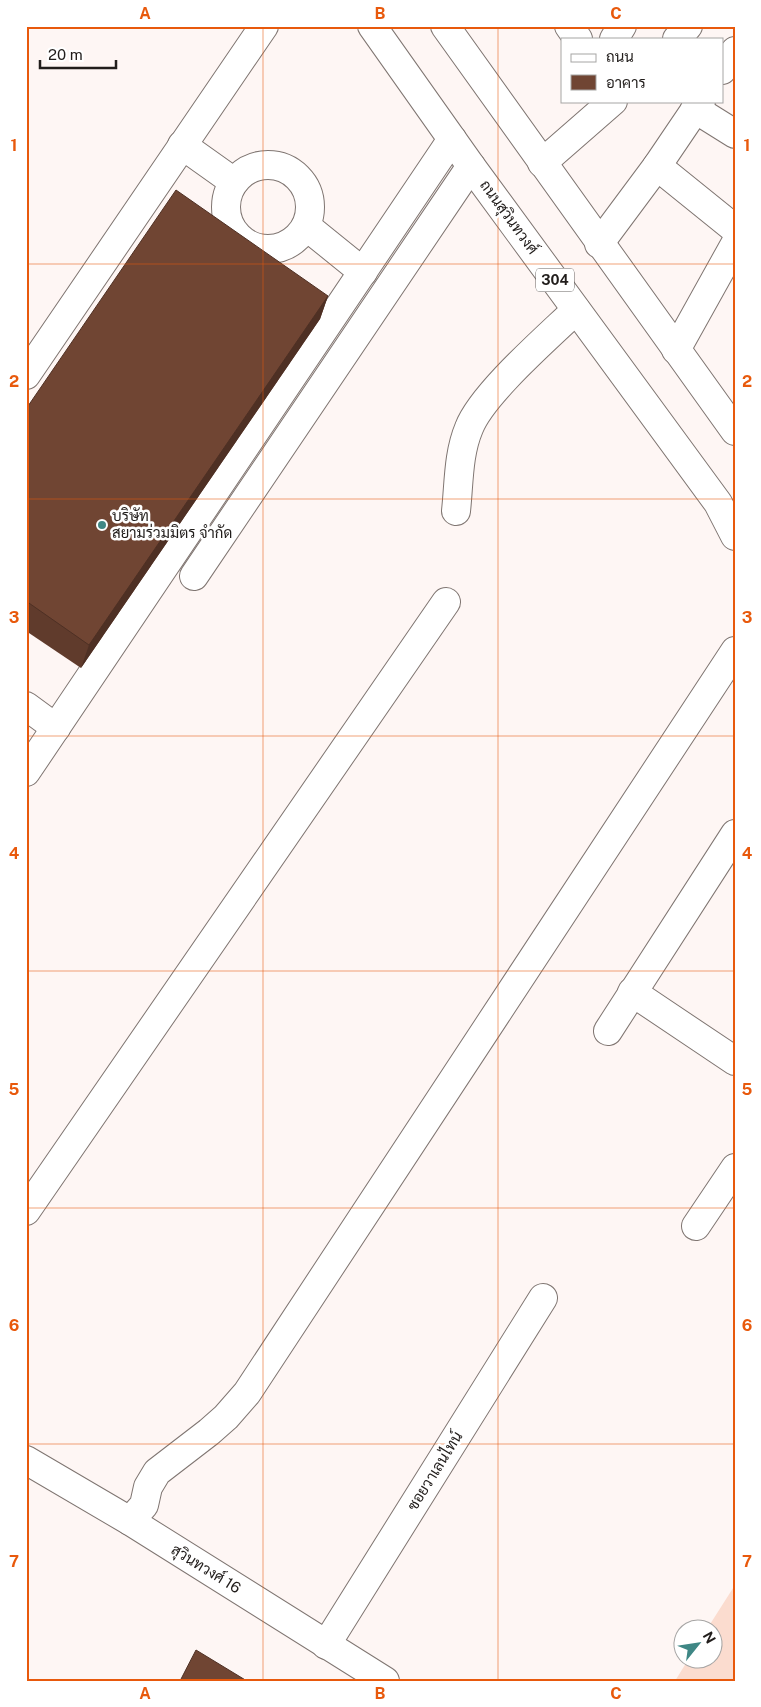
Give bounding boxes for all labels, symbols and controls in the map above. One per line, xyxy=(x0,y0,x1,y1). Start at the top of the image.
text: A xyxy=(139,4,151,23)
text: B xyxy=(375,4,386,23)
text: C xyxy=(610,4,622,23)
scale bar xyxy=(40,38,116,70)
legend xyxy=(561,38,724,102)
text: 20 m xyxy=(48,46,83,63)
text: ถนน xyxy=(606,48,634,65)
text: อาคาร xyxy=(606,74,646,91)
text: 1 xyxy=(11,136,17,155)
text: 1 xyxy=(744,136,750,155)
street label: ถนนสุวินทวงศ์ xyxy=(474,176,543,259)
road number: 304 xyxy=(536,268,574,292)
text: 2 xyxy=(9,372,19,391)
text: 2 xyxy=(742,372,752,391)
place label: บริษัท สยามร่วมมิตร จำกัด xyxy=(112,507,232,541)
marker: บริษัท สยามร่วมมิตร จำกัด xyxy=(96,519,108,531)
text: 3 xyxy=(9,608,19,627)
text: 3 xyxy=(742,608,752,627)
text: 4 xyxy=(9,844,20,863)
text: 4 xyxy=(742,844,753,863)
text: 5 xyxy=(9,1080,20,1099)
text: 5 xyxy=(742,1080,753,1099)
text: 6 xyxy=(9,1316,19,1335)
text: 6 xyxy=(742,1316,752,1335)
street label: ซอยวาเลนไทน์ xyxy=(403,1428,466,1513)
street label: สุวินทวงศ์ 16 xyxy=(167,1540,245,1599)
text: 7 xyxy=(9,1552,19,1571)
text: 7 xyxy=(742,1552,752,1571)
north arrow xyxy=(674,1620,724,1670)
text: N xyxy=(700,1629,719,1646)
text: A xyxy=(139,1684,151,1703)
text: B xyxy=(375,1684,386,1703)
text: C xyxy=(610,1684,622,1703)

